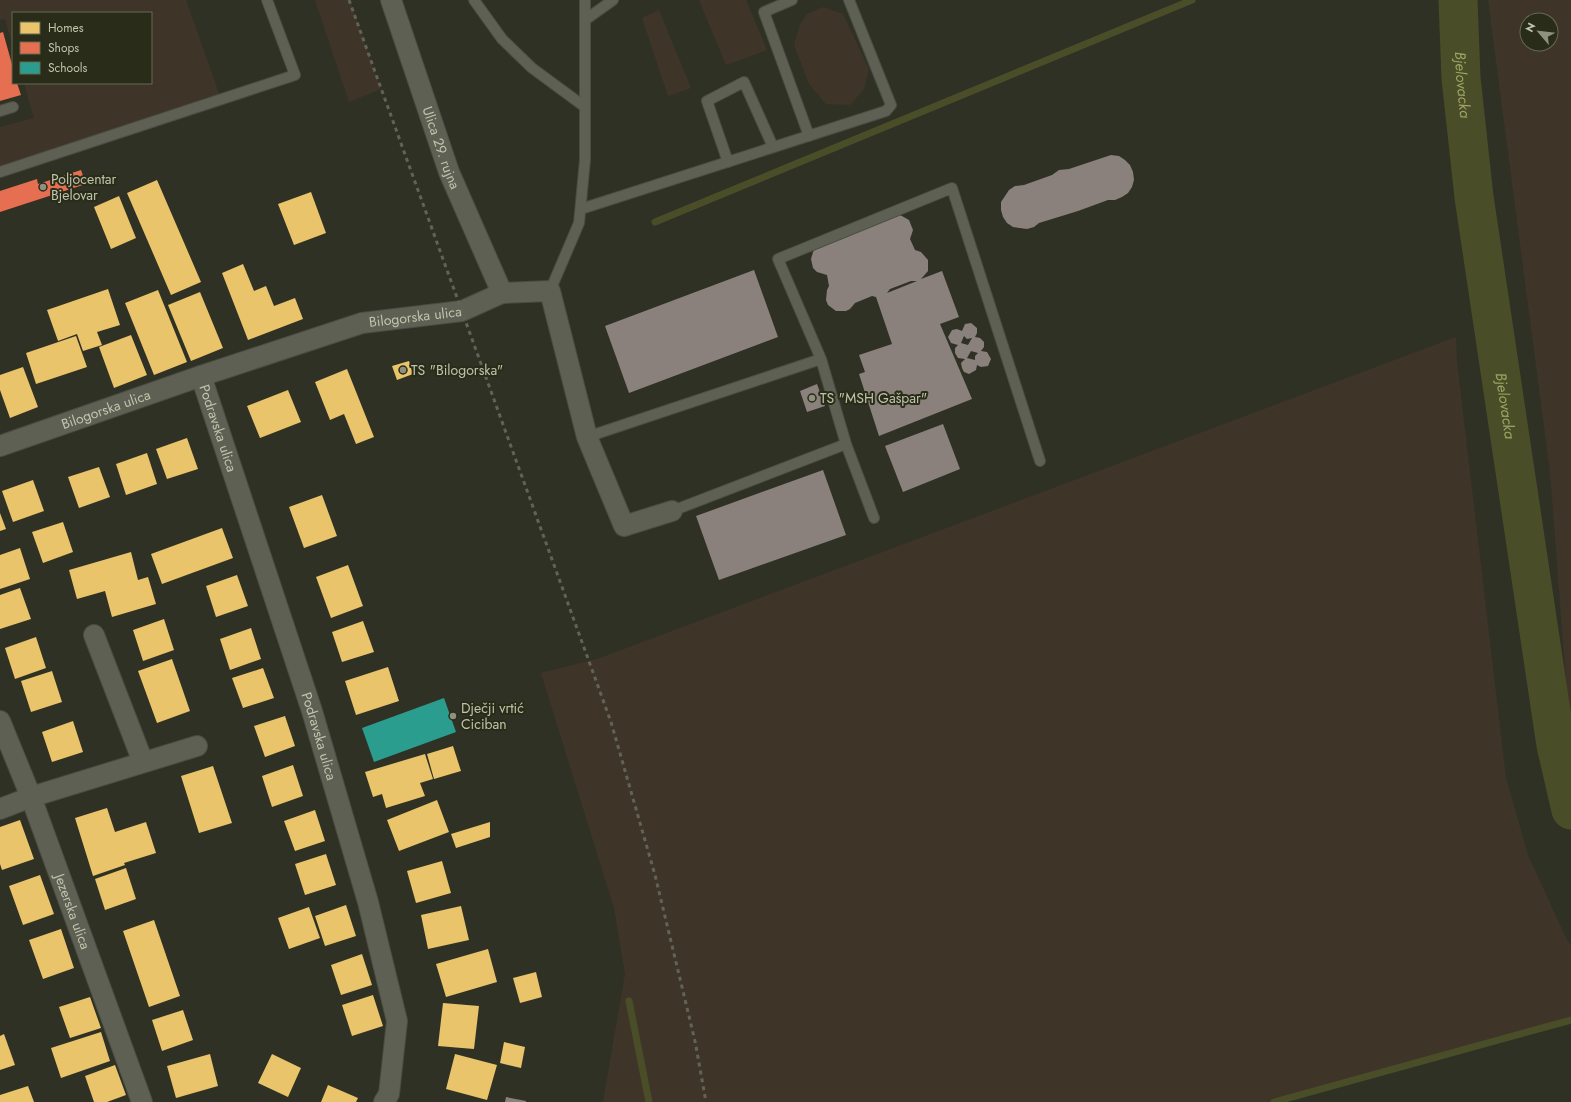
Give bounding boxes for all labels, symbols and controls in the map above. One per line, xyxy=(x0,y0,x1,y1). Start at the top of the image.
legend xyxy=(12,12,152,84)
north arrow xyxy=(1519,12,1559,52)
text: Homes xyxy=(48,19,84,37)
text: N xyxy=(1521,20,1539,35)
text: Shops xyxy=(48,39,79,57)
water label: Bjelovacka xyxy=(1449,51,1476,120)
text: Schools xyxy=(48,59,87,77)
street label: Ulica 29. rujna xyxy=(418,104,465,192)
place label: Poljocentar Bjelovar xyxy=(51,169,117,205)
marker: Poljocentar Bjelovar xyxy=(38,182,48,192)
street label: Bilogorska ulica xyxy=(368,301,463,332)
place label: TS "Bilogorska" xyxy=(411,360,503,380)
marker: TS "Bilogorska" xyxy=(398,365,408,375)
water label: Bjelovacka xyxy=(1489,371,1521,441)
street label: Podravska ulica xyxy=(194,382,242,475)
street label: Bilogorska ulica xyxy=(58,384,153,434)
place label: TS "MSH Gašpar" xyxy=(820,388,927,408)
marker: TS "MSH Gašpar" xyxy=(807,393,817,403)
street label: Podravska ulica xyxy=(296,689,342,783)
place label: Dječji vrtić Ciciban xyxy=(461,698,524,734)
marker: Dječji vrtić Ciciban xyxy=(448,711,458,721)
street label: Jezerska ulica xyxy=(49,869,96,952)

